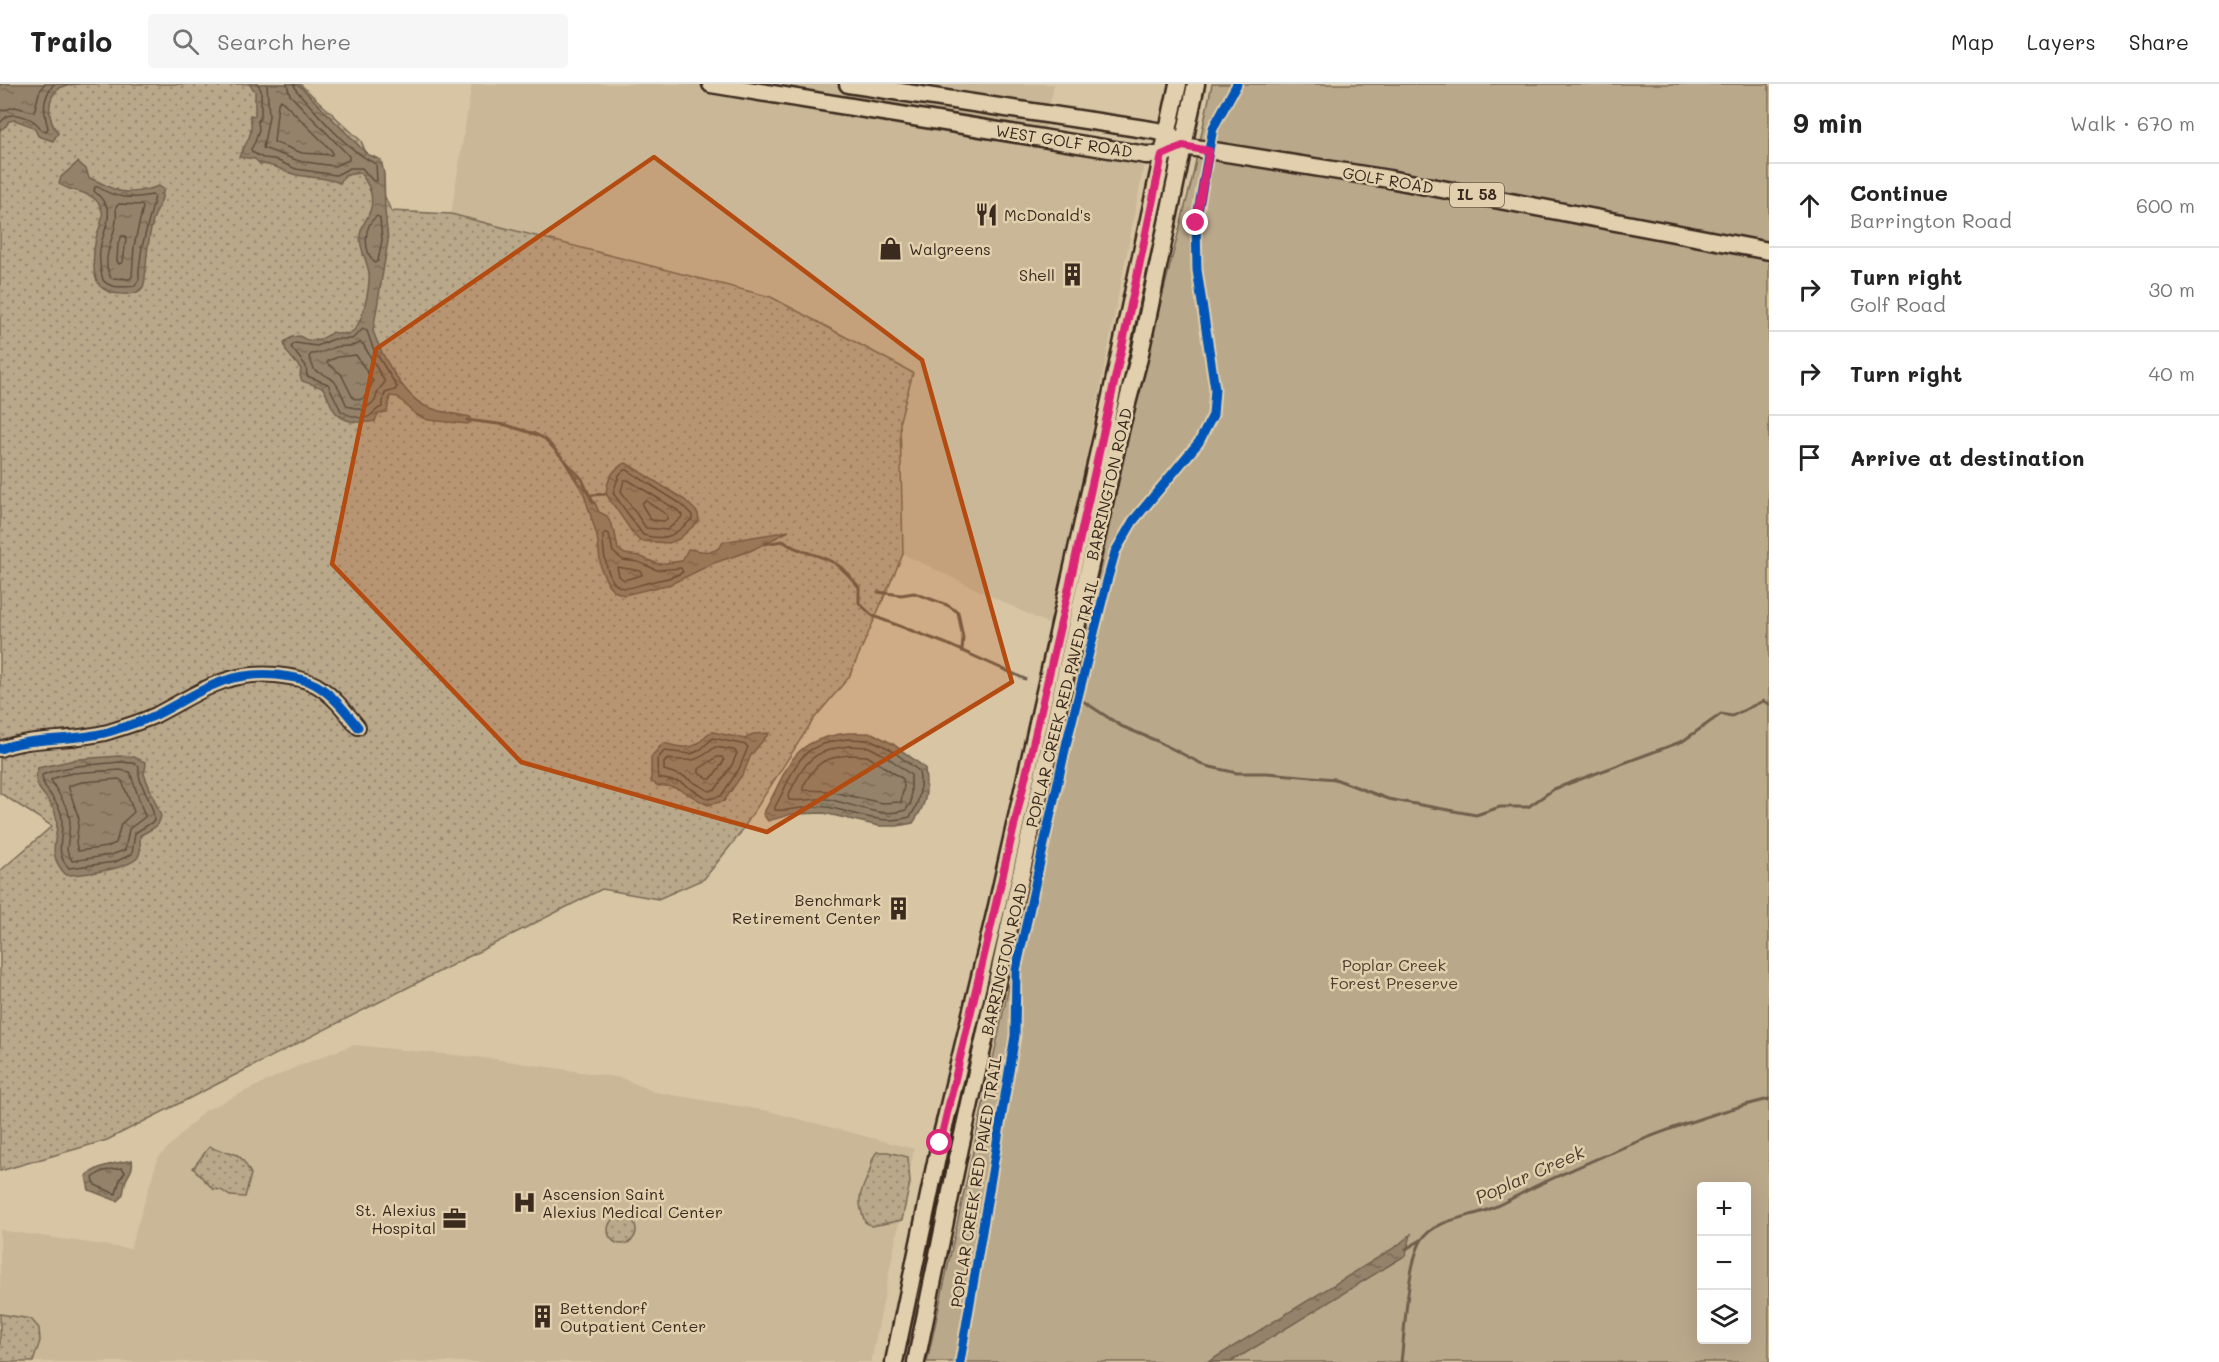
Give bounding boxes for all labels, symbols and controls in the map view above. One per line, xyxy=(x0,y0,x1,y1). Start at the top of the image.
search box xyxy=(148,14,568,68)
text: Trailo xyxy=(30,23,112,59)
icon: search xyxy=(169,25,202,58)
text: Search here xyxy=(217,27,351,56)
text: Map xyxy=(1951,28,1994,55)
text: Layers xyxy=(2027,28,2096,55)
text: Share xyxy=(2129,28,2189,55)
text: 9 min xyxy=(1793,106,1862,140)
text: Walk · 670 m xyxy=(2070,110,2195,136)
street label: WEST GOLF ROAD xyxy=(994,119,1134,162)
street label: GOLF ROAD xyxy=(1341,161,1435,198)
text: Continue xyxy=(1850,178,1948,207)
road number: IL 58 xyxy=(1450,183,1504,207)
icon: ahead xyxy=(1793,189,1826,222)
text: 600 m xyxy=(2136,192,2195,218)
restaurant icon: McDonald's xyxy=(973,202,999,228)
place label: McDonald's xyxy=(1004,204,1091,225)
text: Barrington Road xyxy=(1850,207,2012,233)
route end xyxy=(1182,209,1208,235)
shop icon: Walgreens xyxy=(878,236,904,262)
place label: Walgreens xyxy=(909,238,991,259)
building icon: Shell xyxy=(1060,262,1086,288)
text: Turn right xyxy=(1850,262,1962,291)
place label: Shell xyxy=(1019,264,1055,285)
icon: right xyxy=(1793,273,1826,306)
text: 30 m xyxy=(2149,276,2195,302)
text: Golf Road xyxy=(1850,291,1946,317)
icon: right xyxy=(1793,357,1826,390)
text: Turn right xyxy=(1850,359,1962,388)
text: 40 m xyxy=(2149,360,2195,386)
street label: BARRINGTON ROAD xyxy=(1081,406,1136,562)
icon: arrive xyxy=(1793,441,1826,474)
text: Arrive at destination xyxy=(1850,443,2085,472)
street label: POPLAR CREEK RED PAVED TRAIL xyxy=(1020,576,1103,830)
street label: BARRINGTON ROAD xyxy=(976,881,1031,1037)
place label: Benchmark Retirement Center xyxy=(732,889,881,928)
building icon: Benchmark Retirement Center xyxy=(886,896,912,922)
park label: Poplar Creek Forest Preserve xyxy=(1330,954,1458,993)
street label: POPLAR CREEK RED PAVED TRAIL xyxy=(945,1052,1006,1309)
route start xyxy=(926,1129,952,1155)
water label: Poplar Creek xyxy=(1471,1139,1588,1209)
map controls xyxy=(1697,1182,1751,1344)
button: + xyxy=(1697,1182,1751,1236)
place label: Ascension Saint Alexius Medical Center xyxy=(542,1183,723,1222)
hospital icon: Ascension Saint Alexius Medical Center xyxy=(511,1190,537,1216)
place label: St. Alexius Hospital xyxy=(356,1199,436,1238)
office icon: St. Alexius Hospital xyxy=(441,1206,467,1232)
button: − xyxy=(1697,1236,1751,1290)
button: layers xyxy=(1697,1290,1751,1344)
place label: Bettendorf Outpatient Center xyxy=(560,1297,706,1336)
building icon: Bettendorf Outpatient Center xyxy=(529,1304,555,1330)

